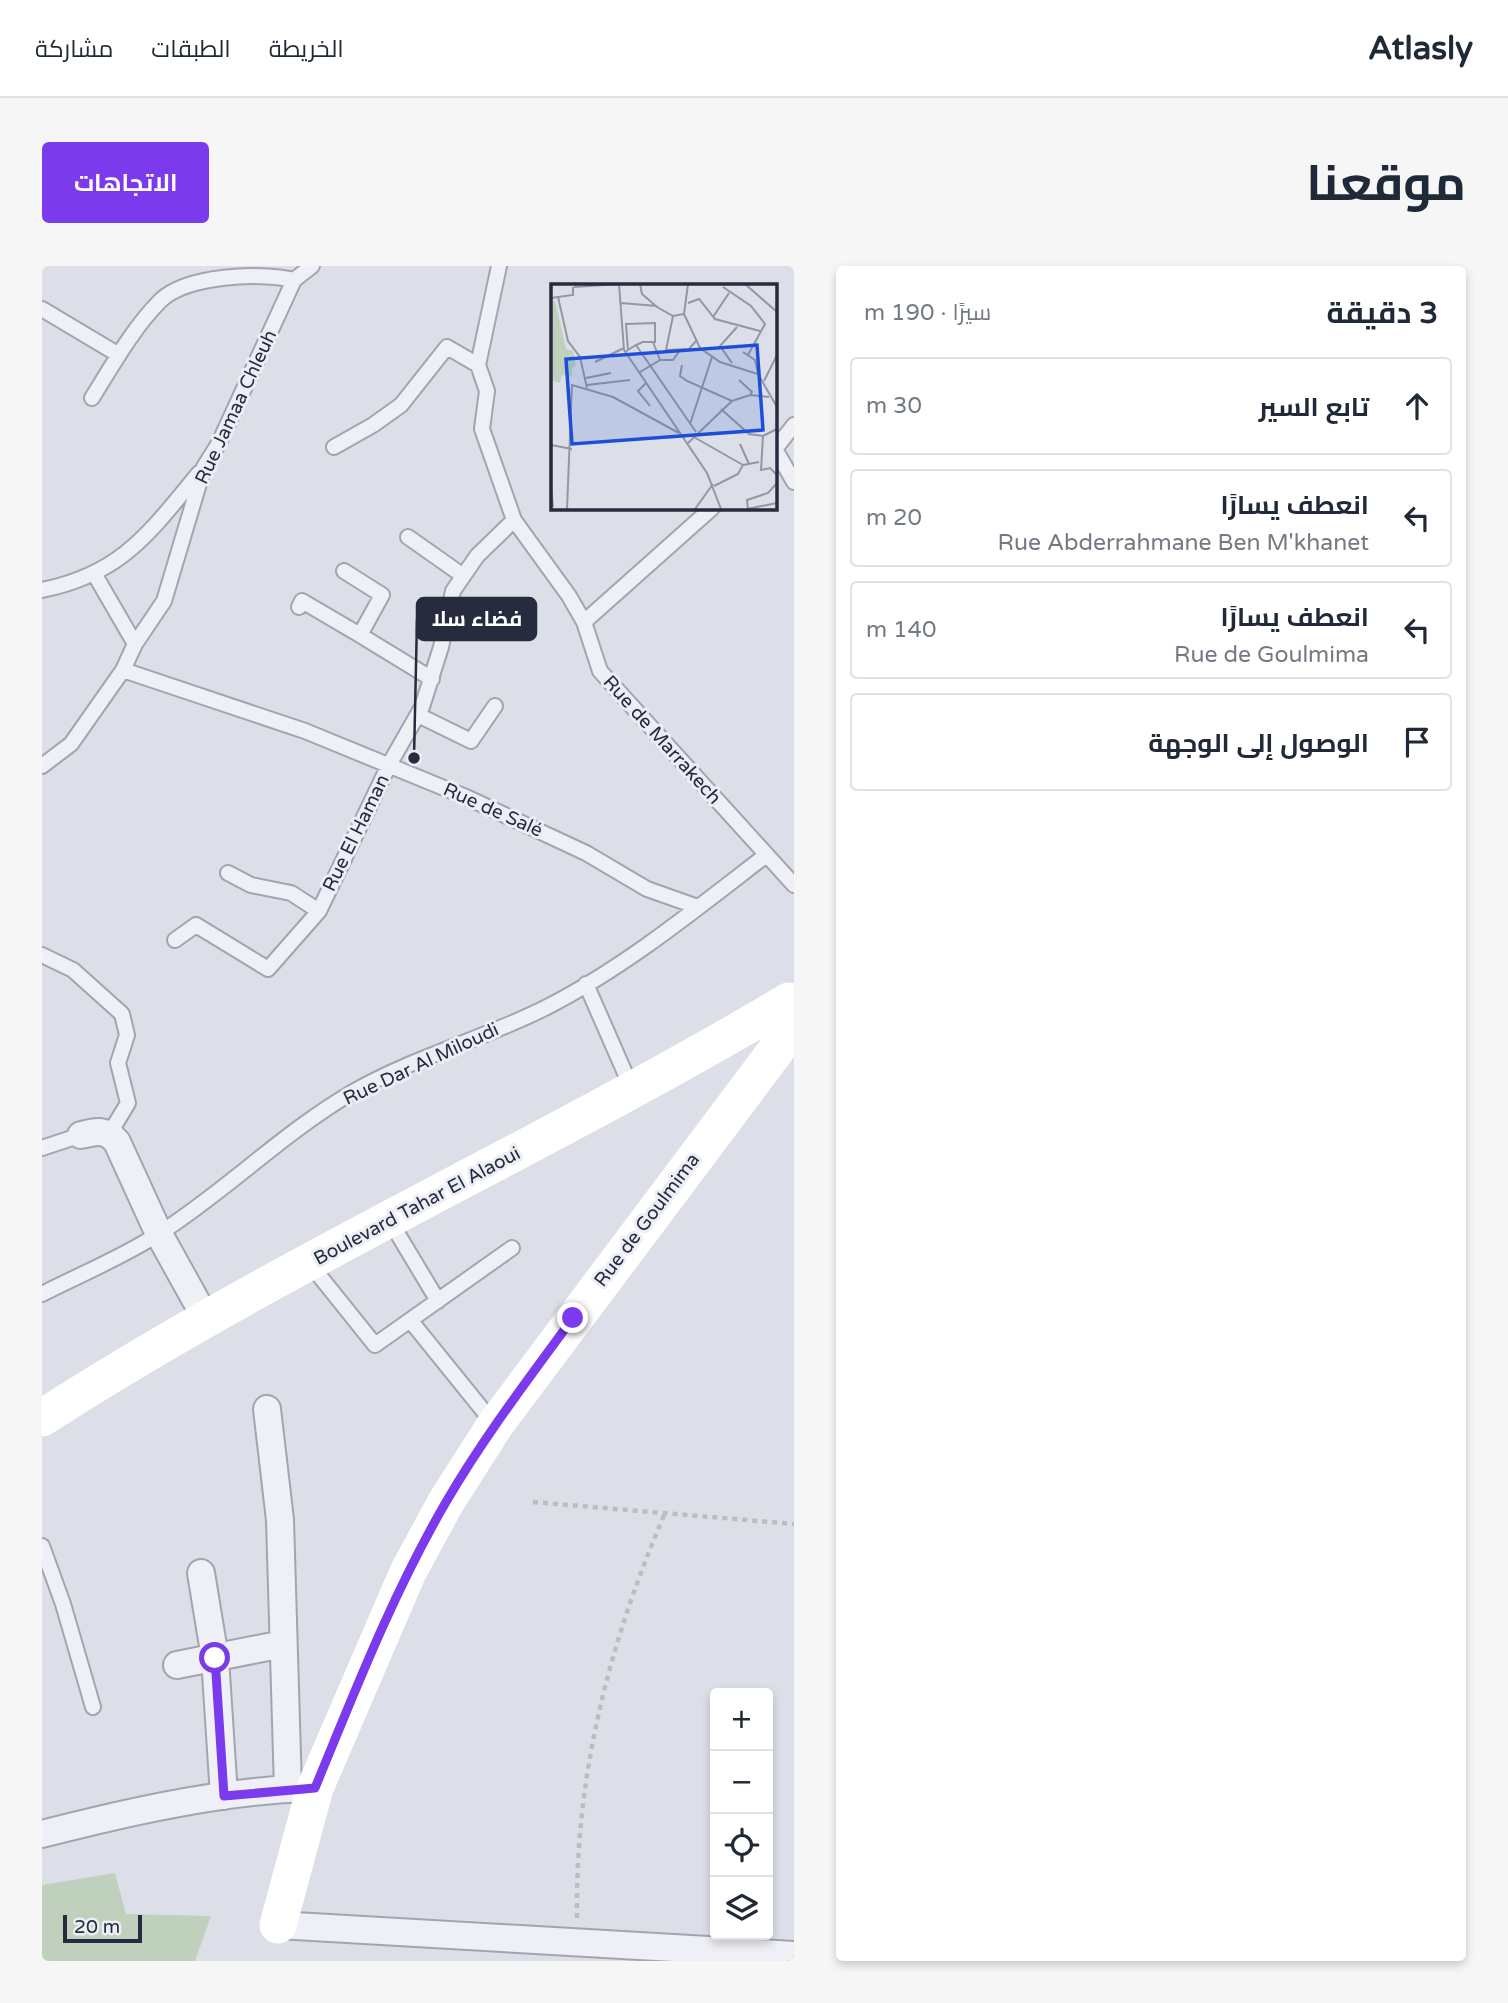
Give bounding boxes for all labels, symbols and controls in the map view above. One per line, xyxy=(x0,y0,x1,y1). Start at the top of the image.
text: Atlasly xyxy=(1368,29,1473,68)
text: مشاركة xyxy=(35,35,113,64)
text: الطبقات xyxy=(151,35,231,64)
text: الخريطة xyxy=(269,35,344,64)
button: الاتجاهات xyxy=(42,142,209,223)
text: موقعنا xyxy=(1306,155,1466,214)
inset map xyxy=(551,284,776,509)
text: 3 دقيقة xyxy=(1327,295,1438,332)
text: سيرًا · 190 m xyxy=(864,299,991,327)
street label: Rue Jamaa Chleuh xyxy=(191,326,281,488)
icon: ahead xyxy=(1398,387,1436,425)
text: 30 m xyxy=(866,392,922,420)
text: تابع السير xyxy=(1259,392,1369,423)
text: انعطف يسارًا xyxy=(1220,490,1369,521)
icon: left xyxy=(1398,499,1436,537)
text: 20 m xyxy=(866,504,922,532)
text: Rue Abderrahmane Ben M'khanet xyxy=(998,529,1369,557)
callout: فضاء سلا xyxy=(417,598,536,640)
text: انعطف يسارًا xyxy=(1220,602,1369,633)
text: فضاء سلا xyxy=(432,607,522,632)
icon: left xyxy=(1398,611,1436,649)
text: 140 m xyxy=(866,616,936,644)
text: Rue de Goulmima xyxy=(1174,641,1369,669)
street label: Rue de Marrakech xyxy=(598,671,726,809)
icon: arrive xyxy=(1398,723,1436,761)
text: الوصول إلى الوجهة xyxy=(1148,728,1369,759)
street label: Rue El Haman xyxy=(318,771,394,895)
street label: Rue de Salé xyxy=(440,778,546,842)
street label: Rue Dar Al Miloudi xyxy=(340,1018,502,1110)
street label: Boulevard Tahar El Alaoui xyxy=(310,1142,524,1270)
street label: Rue de Goulmima xyxy=(590,1149,704,1291)
route end xyxy=(557,1302,588,1333)
route start xyxy=(199,1642,230,1673)
map controls xyxy=(710,1688,773,1940)
button: + xyxy=(710,1688,773,1751)
button: − xyxy=(710,1751,773,1814)
button: locate xyxy=(710,1814,773,1877)
button: layers xyxy=(710,1877,773,1940)
scale bar xyxy=(63,1912,142,1944)
text: 20 m xyxy=(74,1916,120,1938)

